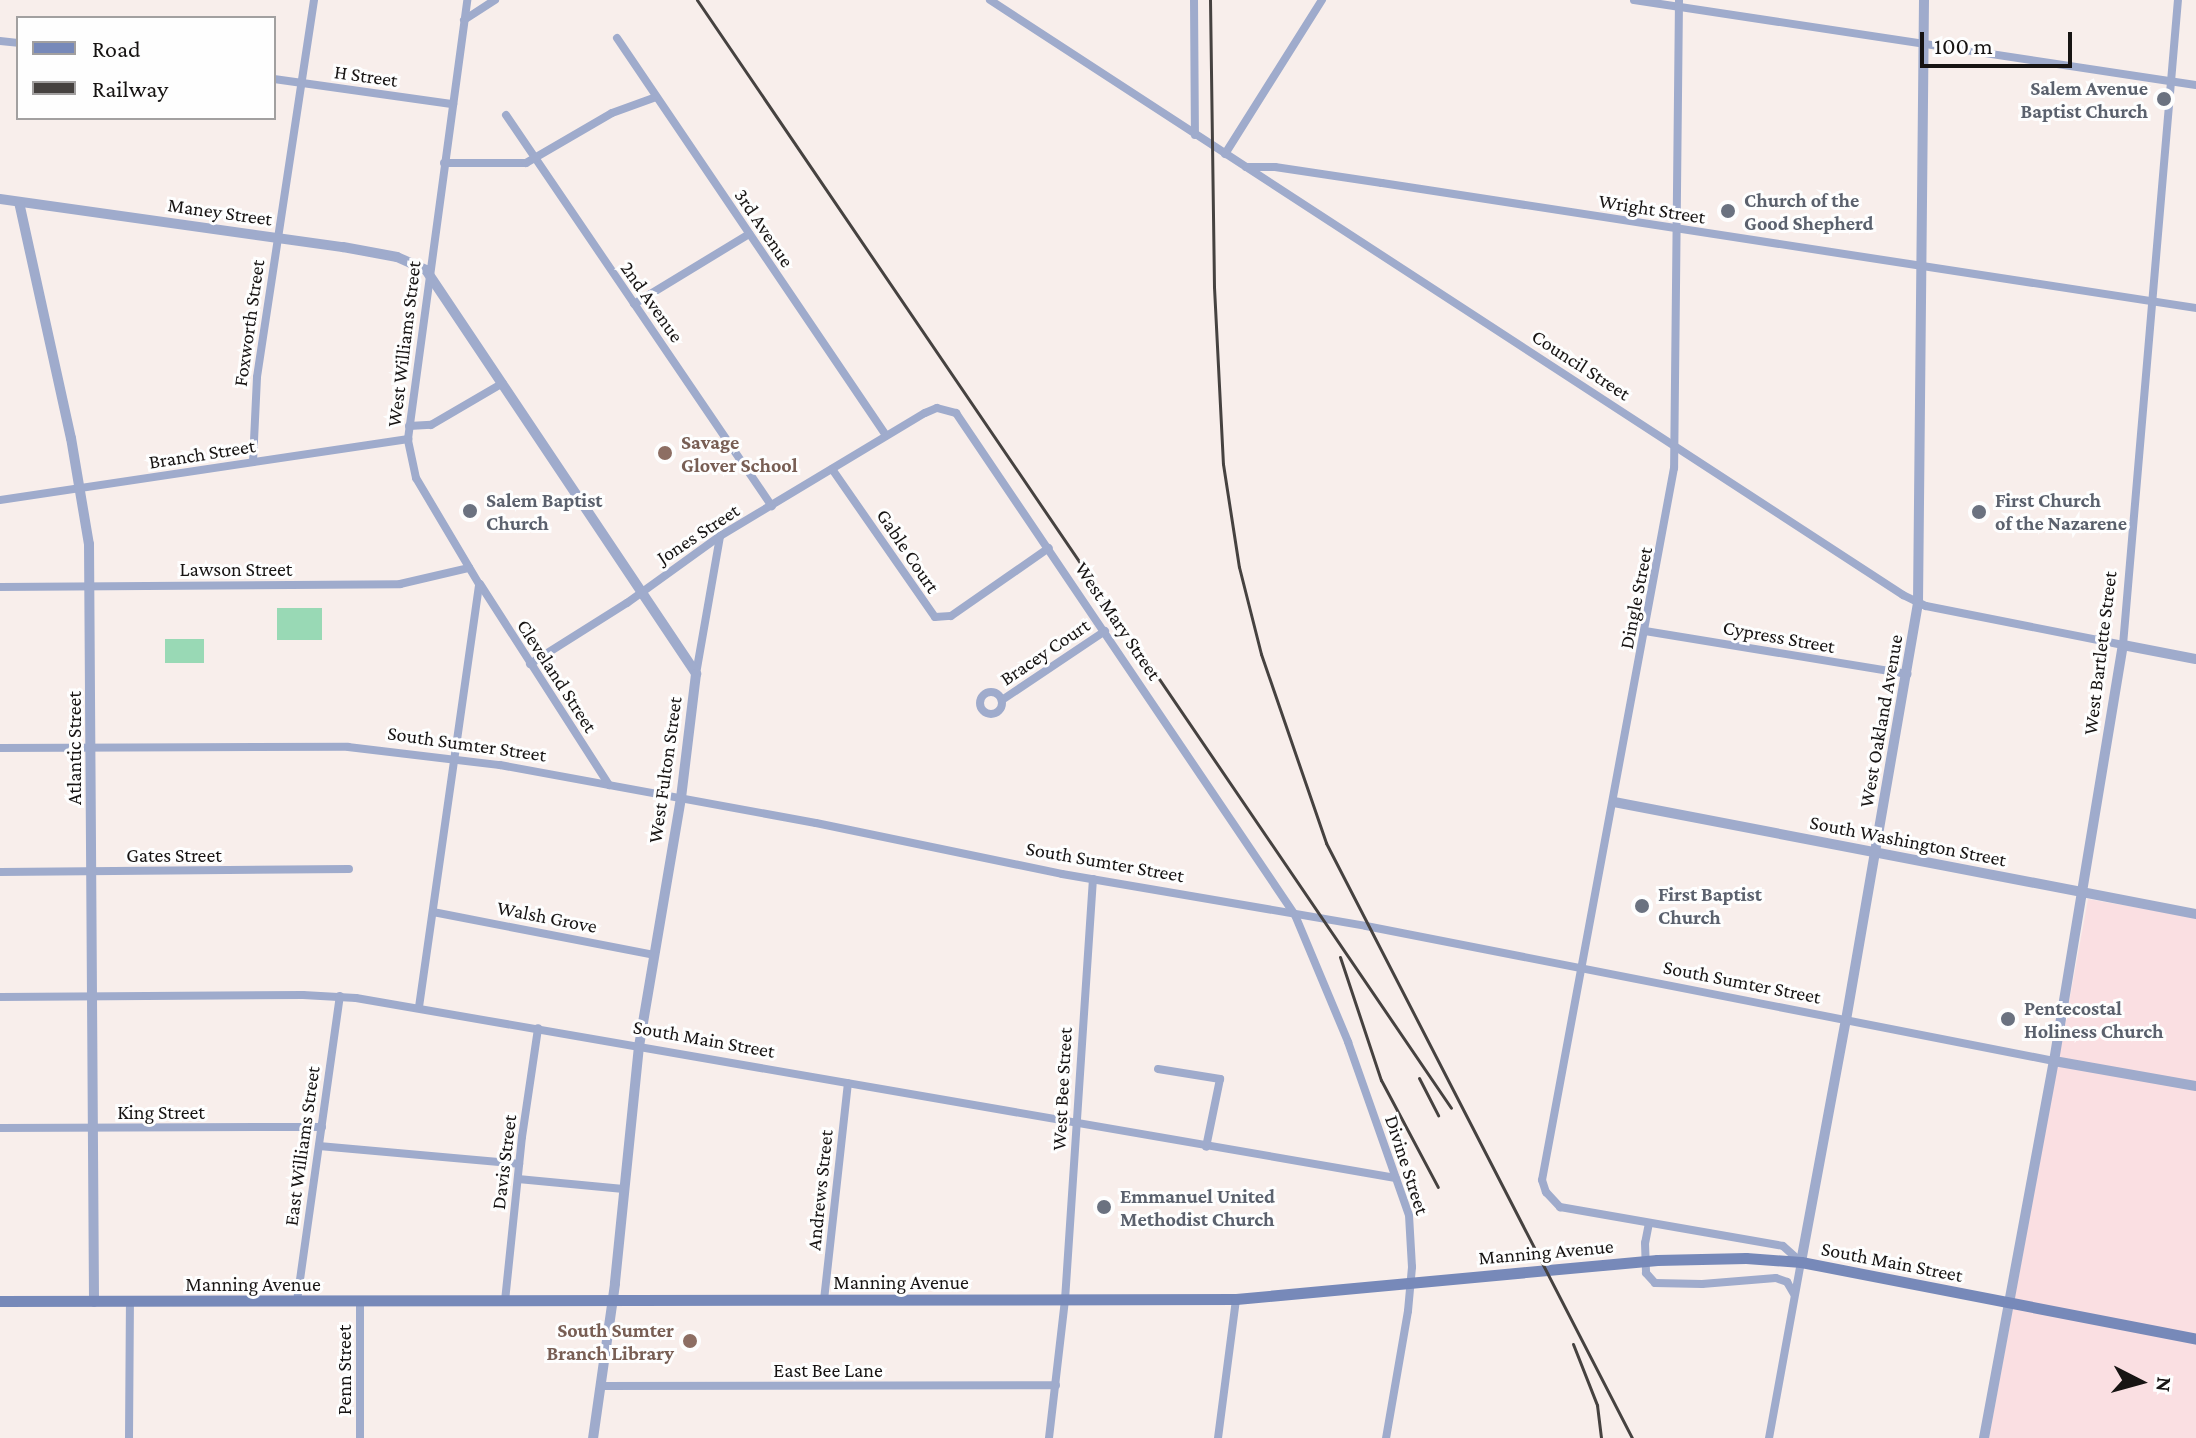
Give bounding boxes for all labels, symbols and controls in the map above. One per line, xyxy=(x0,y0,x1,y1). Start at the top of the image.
legend xyxy=(16,16,276,120)
scale bar xyxy=(1924,16,2076,66)
text: 100 m xyxy=(1934,32,1993,59)
text: Road xyxy=(92,35,141,62)
street label: H Street xyxy=(333,60,399,92)
text: Railway xyxy=(92,75,168,102)
place label: Salem Avenue Baptist Church xyxy=(2020,76,2148,123)
marker: Salem Avenue Baptist Church xyxy=(2155,90,2173,108)
street label: 3rd Avenue xyxy=(729,184,799,272)
place label: Church of the Good Shepherd xyxy=(1744,188,1873,235)
street label: Wright Street xyxy=(1597,189,1707,229)
street label: Maney Street xyxy=(166,193,274,231)
marker: Church of the Good Shepherd xyxy=(1719,202,1737,220)
street label: 2nd Avenue xyxy=(615,257,689,347)
street label: Foxworth Street xyxy=(228,258,270,388)
street label: West Williams Street xyxy=(382,259,426,429)
street label: Council Street xyxy=(1527,324,1635,406)
place label: Savage Glover School xyxy=(681,430,798,477)
street label: Branch Street xyxy=(147,434,257,474)
marker: Savage Glover School xyxy=(656,444,674,462)
place label: Salem Baptist Church xyxy=(486,488,603,535)
place label: First Church of the Nazarene xyxy=(1995,488,2127,535)
street label: Jones Street xyxy=(652,498,744,570)
marker: Salem Baptist Church xyxy=(461,502,479,520)
marker: First Church of the Nazarene xyxy=(1970,503,1988,521)
street label: Gable Court xyxy=(871,505,945,597)
street label: Dingle Street xyxy=(1614,545,1658,651)
street label: Lawson Street xyxy=(180,557,292,581)
street label: West Mary Street xyxy=(1070,557,1166,685)
street label: West Bartlette Street xyxy=(2078,570,2122,736)
street label: Bracey Court xyxy=(996,613,1094,691)
street label: Cleveland Street xyxy=(512,615,602,737)
street label: Cypress Street xyxy=(1721,615,1837,659)
street label: West Oakland Avenue xyxy=(1854,633,1908,809)
street label: Atlantic Street xyxy=(62,691,86,805)
street label: West Fulton Street xyxy=(643,695,687,845)
street label: South Sumter Street xyxy=(386,721,548,767)
street label: South Washington Street xyxy=(1808,810,2008,872)
street label: South Sumter Street xyxy=(1024,836,1186,888)
street label: Gates Street xyxy=(126,843,222,867)
place label: First Baptist Church xyxy=(1658,882,1762,929)
street label: Walsh Grove xyxy=(495,896,599,938)
marker: First Baptist Church xyxy=(1633,897,1651,915)
street label: South Sumter Street xyxy=(1661,955,1823,1009)
place label: Pentecostal Holiness Church xyxy=(2024,996,2163,1043)
marker: Pentecostal Holiness Church xyxy=(1999,1010,2017,1028)
street label: South Main Street xyxy=(631,1015,777,1063)
street label: West Bee Street xyxy=(1047,1027,1077,1151)
street label: East Williams Street xyxy=(279,1065,325,1227)
street label: King Street xyxy=(117,1100,205,1124)
street label: Divine Street xyxy=(1380,1112,1434,1218)
street label: Davis Street xyxy=(486,1113,522,1211)
street label: Andrews Street xyxy=(802,1129,838,1251)
place label: Emmanuel United Methodist Church xyxy=(1120,1184,1275,1231)
marker: Emmanuel United Methodist Church xyxy=(1095,1198,1113,1216)
street label: Manning Avenue xyxy=(1477,1234,1615,1270)
street label: South Main Street xyxy=(1819,1237,1965,1287)
street label: Manning Avenue xyxy=(833,1270,969,1294)
street label: Manning Avenue xyxy=(185,1272,321,1296)
place label: South Sumter Branch Library xyxy=(547,1318,674,1365)
street label: Penn Street xyxy=(332,1325,356,1415)
marker: South Sumter Branch Library xyxy=(681,1332,699,1350)
north arrow xyxy=(2100,1342,2180,1422)
street label: East Bee Lane xyxy=(773,1358,883,1382)
text: N xyxy=(2151,1376,2178,1393)

